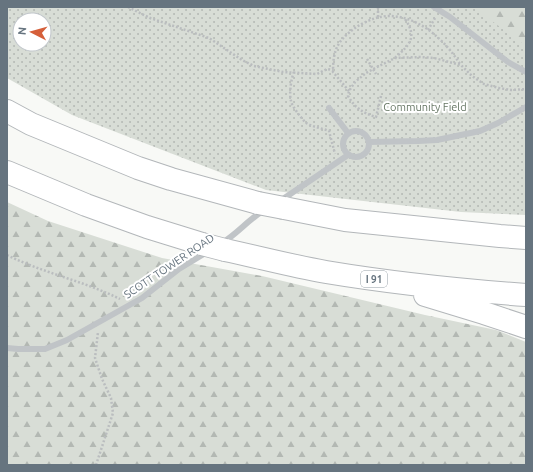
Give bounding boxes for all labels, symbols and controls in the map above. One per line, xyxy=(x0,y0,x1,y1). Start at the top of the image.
north arrow xyxy=(12,12,52,52)
text: N xyxy=(16,26,28,36)
park label: Community Field xyxy=(383,101,467,113)
street label: SCOTT TOWER ROAD xyxy=(122,231,217,301)
road number: I 91 xyxy=(361,271,387,287)

